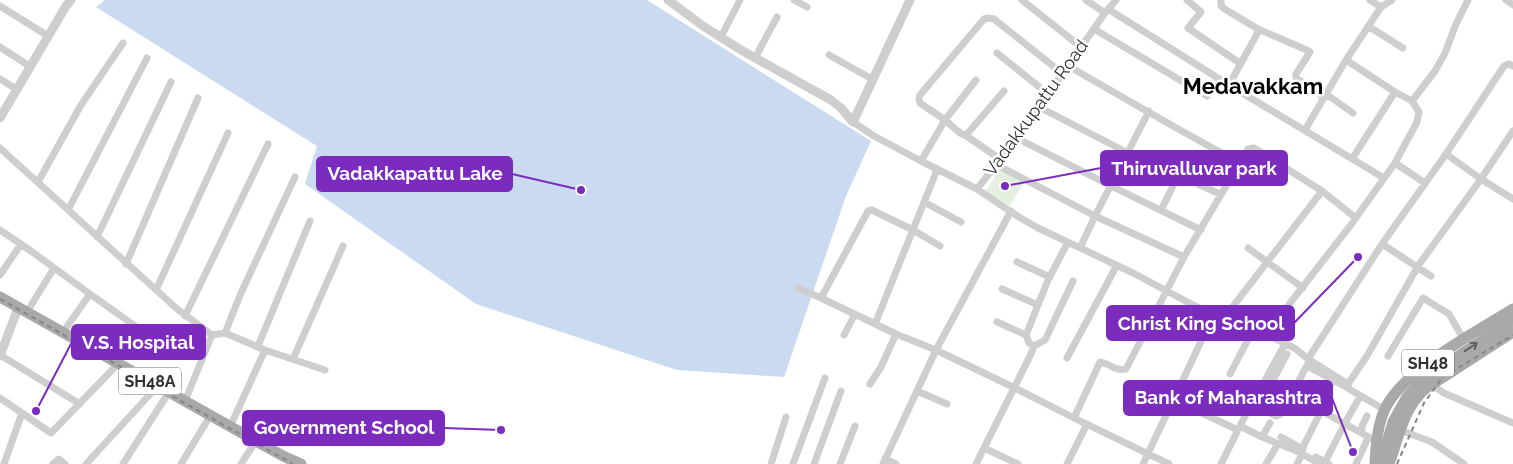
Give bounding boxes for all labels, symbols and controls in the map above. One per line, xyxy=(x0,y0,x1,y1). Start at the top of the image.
street label: Vadakkupattu Road xyxy=(979,36,1092,180)
district label: Medavakkam xyxy=(1183,73,1323,99)
callout: Thiruvalluvar park xyxy=(1101,151,1287,185)
callout: Vadakkapattu Lake xyxy=(317,157,512,191)
text: Thiruvalluvar park xyxy=(1111,157,1277,179)
text: Vadakkapattu Lake xyxy=(327,162,503,184)
callout: Christ King School xyxy=(1107,306,1294,340)
text: Christ King School xyxy=(1118,312,1285,334)
callout: V.S. Hospital xyxy=(72,325,205,359)
text: V.S. Hospital xyxy=(82,331,195,353)
one-way arrow xyxy=(1464,342,1478,352)
road number: SH48 xyxy=(1402,349,1454,376)
road number: SH48A xyxy=(119,368,181,394)
callout: Bank of Maharashtra xyxy=(1124,381,1332,415)
text: Bank of Maharashtra xyxy=(1134,386,1322,408)
callout: Government School xyxy=(243,411,444,445)
text: Government School xyxy=(254,416,435,438)

